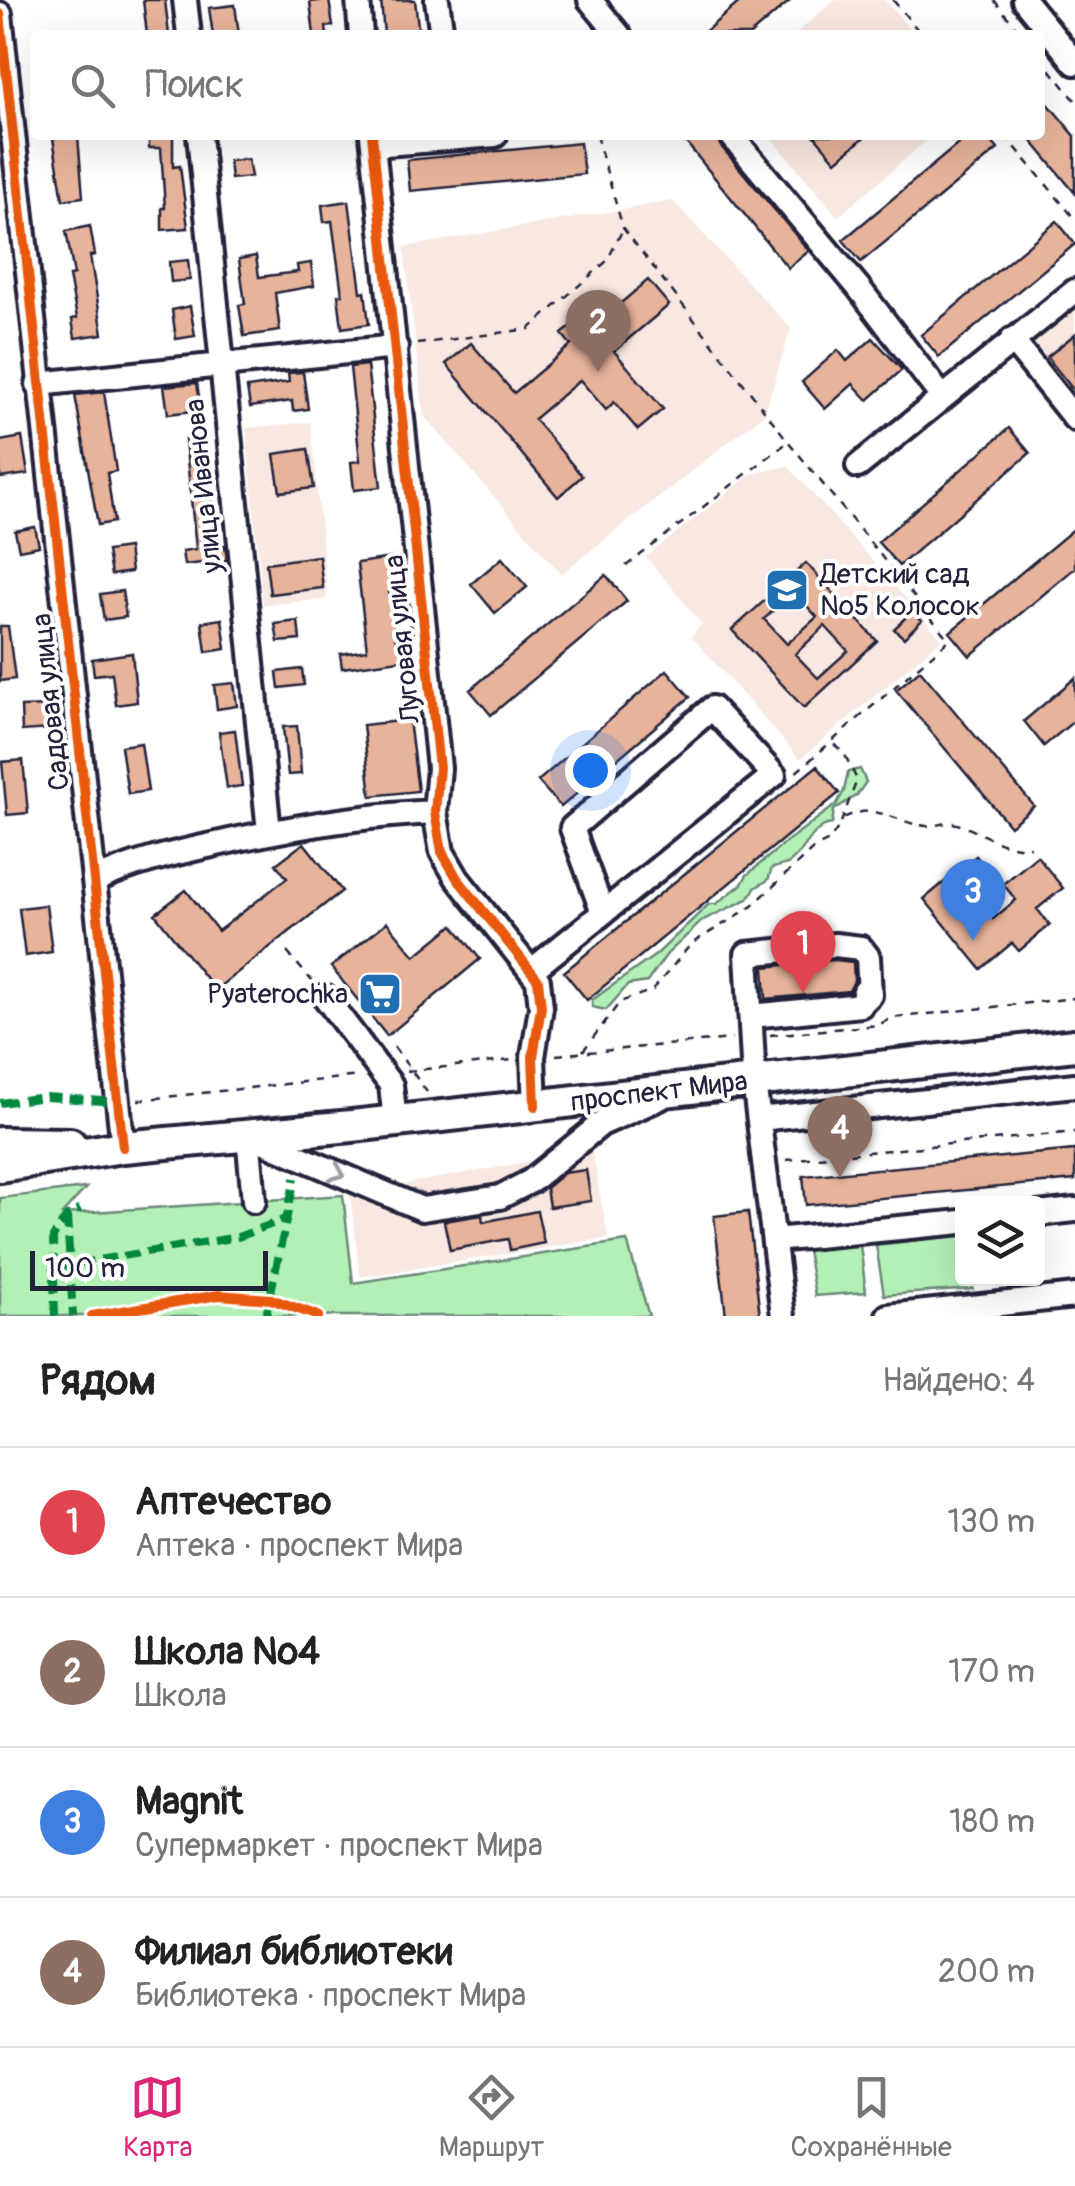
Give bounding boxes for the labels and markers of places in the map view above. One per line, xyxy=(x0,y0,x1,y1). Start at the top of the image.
pin: 2 xyxy=(566,290,630,372)
place label: Детский сад №5 Колосок xyxy=(819,557,980,624)
school or university icon: Детский сад №5 Колосок xyxy=(764,567,810,613)
pin: 3 xyxy=(940,858,1006,941)
pin: 1 xyxy=(770,910,836,993)
supermarket icon: Pyaterochka xyxy=(357,971,403,1017)
place label: Pyaterochka xyxy=(207,977,348,1012)
pin: 4 xyxy=(808,1096,872,1178)

